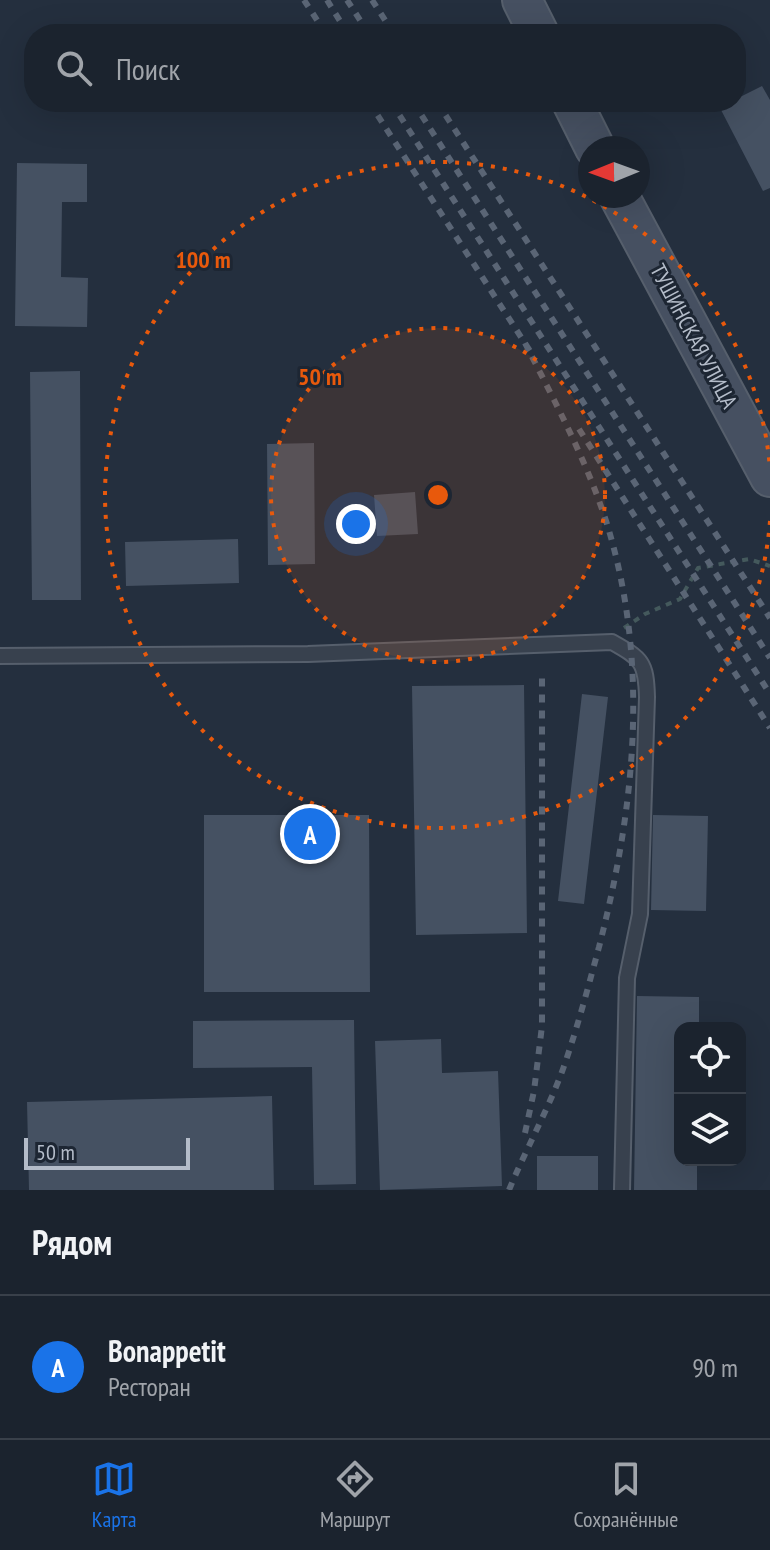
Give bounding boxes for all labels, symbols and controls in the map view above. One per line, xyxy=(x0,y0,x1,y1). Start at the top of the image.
search box xyxy=(24,24,746,112)
icon: search xyxy=(52,46,96,90)
text: Поиск xyxy=(116,49,180,88)
north arrow xyxy=(578,136,650,208)
text: 100 m xyxy=(175,244,231,275)
street label: ТУШИНСКАЯ УЛИЦА xyxy=(644,259,744,414)
text: 50 m xyxy=(298,361,342,392)
centre of rings xyxy=(424,481,452,509)
your location xyxy=(336,504,376,544)
pin: A xyxy=(284,804,336,864)
map controls xyxy=(674,1022,746,1166)
button: locate xyxy=(674,1022,746,1094)
button: layers xyxy=(674,1094,746,1166)
scale bar xyxy=(24,1134,190,1170)
text: 50 m xyxy=(36,1138,75,1166)
text: Рядом xyxy=(32,1220,112,1264)
text: Bonappetit xyxy=(108,1331,226,1370)
text: A xyxy=(51,1351,65,1384)
text: 90 m xyxy=(692,1351,738,1384)
text: Ресторан xyxy=(108,1370,191,1403)
tab: Карта xyxy=(92,1457,137,1533)
tab: Маршрут xyxy=(320,1457,390,1533)
tab: Сохранённые xyxy=(574,1457,678,1533)

